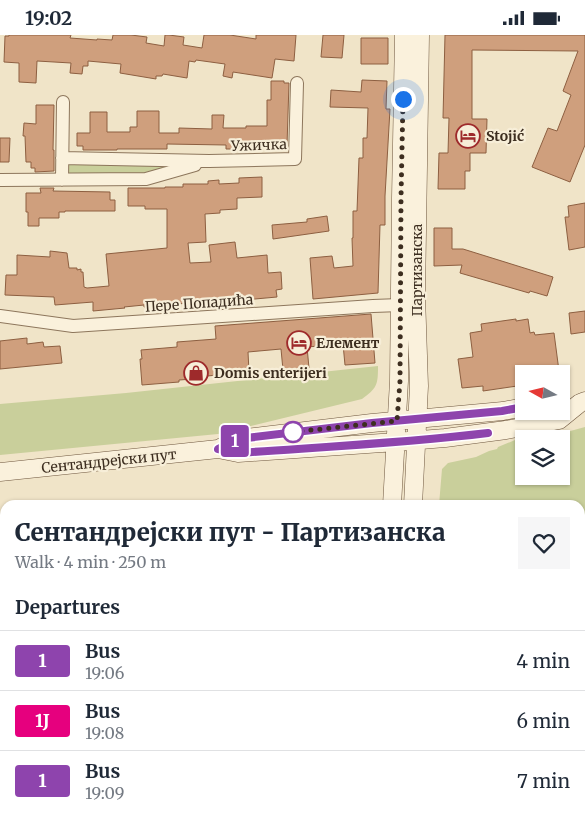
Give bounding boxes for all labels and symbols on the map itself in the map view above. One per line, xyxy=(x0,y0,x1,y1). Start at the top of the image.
your location xyxy=(391,87,416,112)
hotel icon: Stojić xyxy=(455,123,481,149)
place label: Stojić xyxy=(486,127,524,145)
street label: Ужичка xyxy=(230,135,288,155)
street label: Партизанска xyxy=(408,223,426,316)
street label: Пере Попадића xyxy=(144,290,254,316)
hotel icon: Елемент xyxy=(286,330,312,356)
place label: Елемент xyxy=(316,334,380,352)
shop icon: Domis enterijeri xyxy=(183,360,209,386)
place label: Domis enterijeri xyxy=(214,364,327,382)
north arrow xyxy=(515,365,570,420)
unlabelled marker xyxy=(282,421,304,443)
line badge: 1 xyxy=(219,425,251,457)
street label: Сентандрејски пут xyxy=(41,445,178,477)

